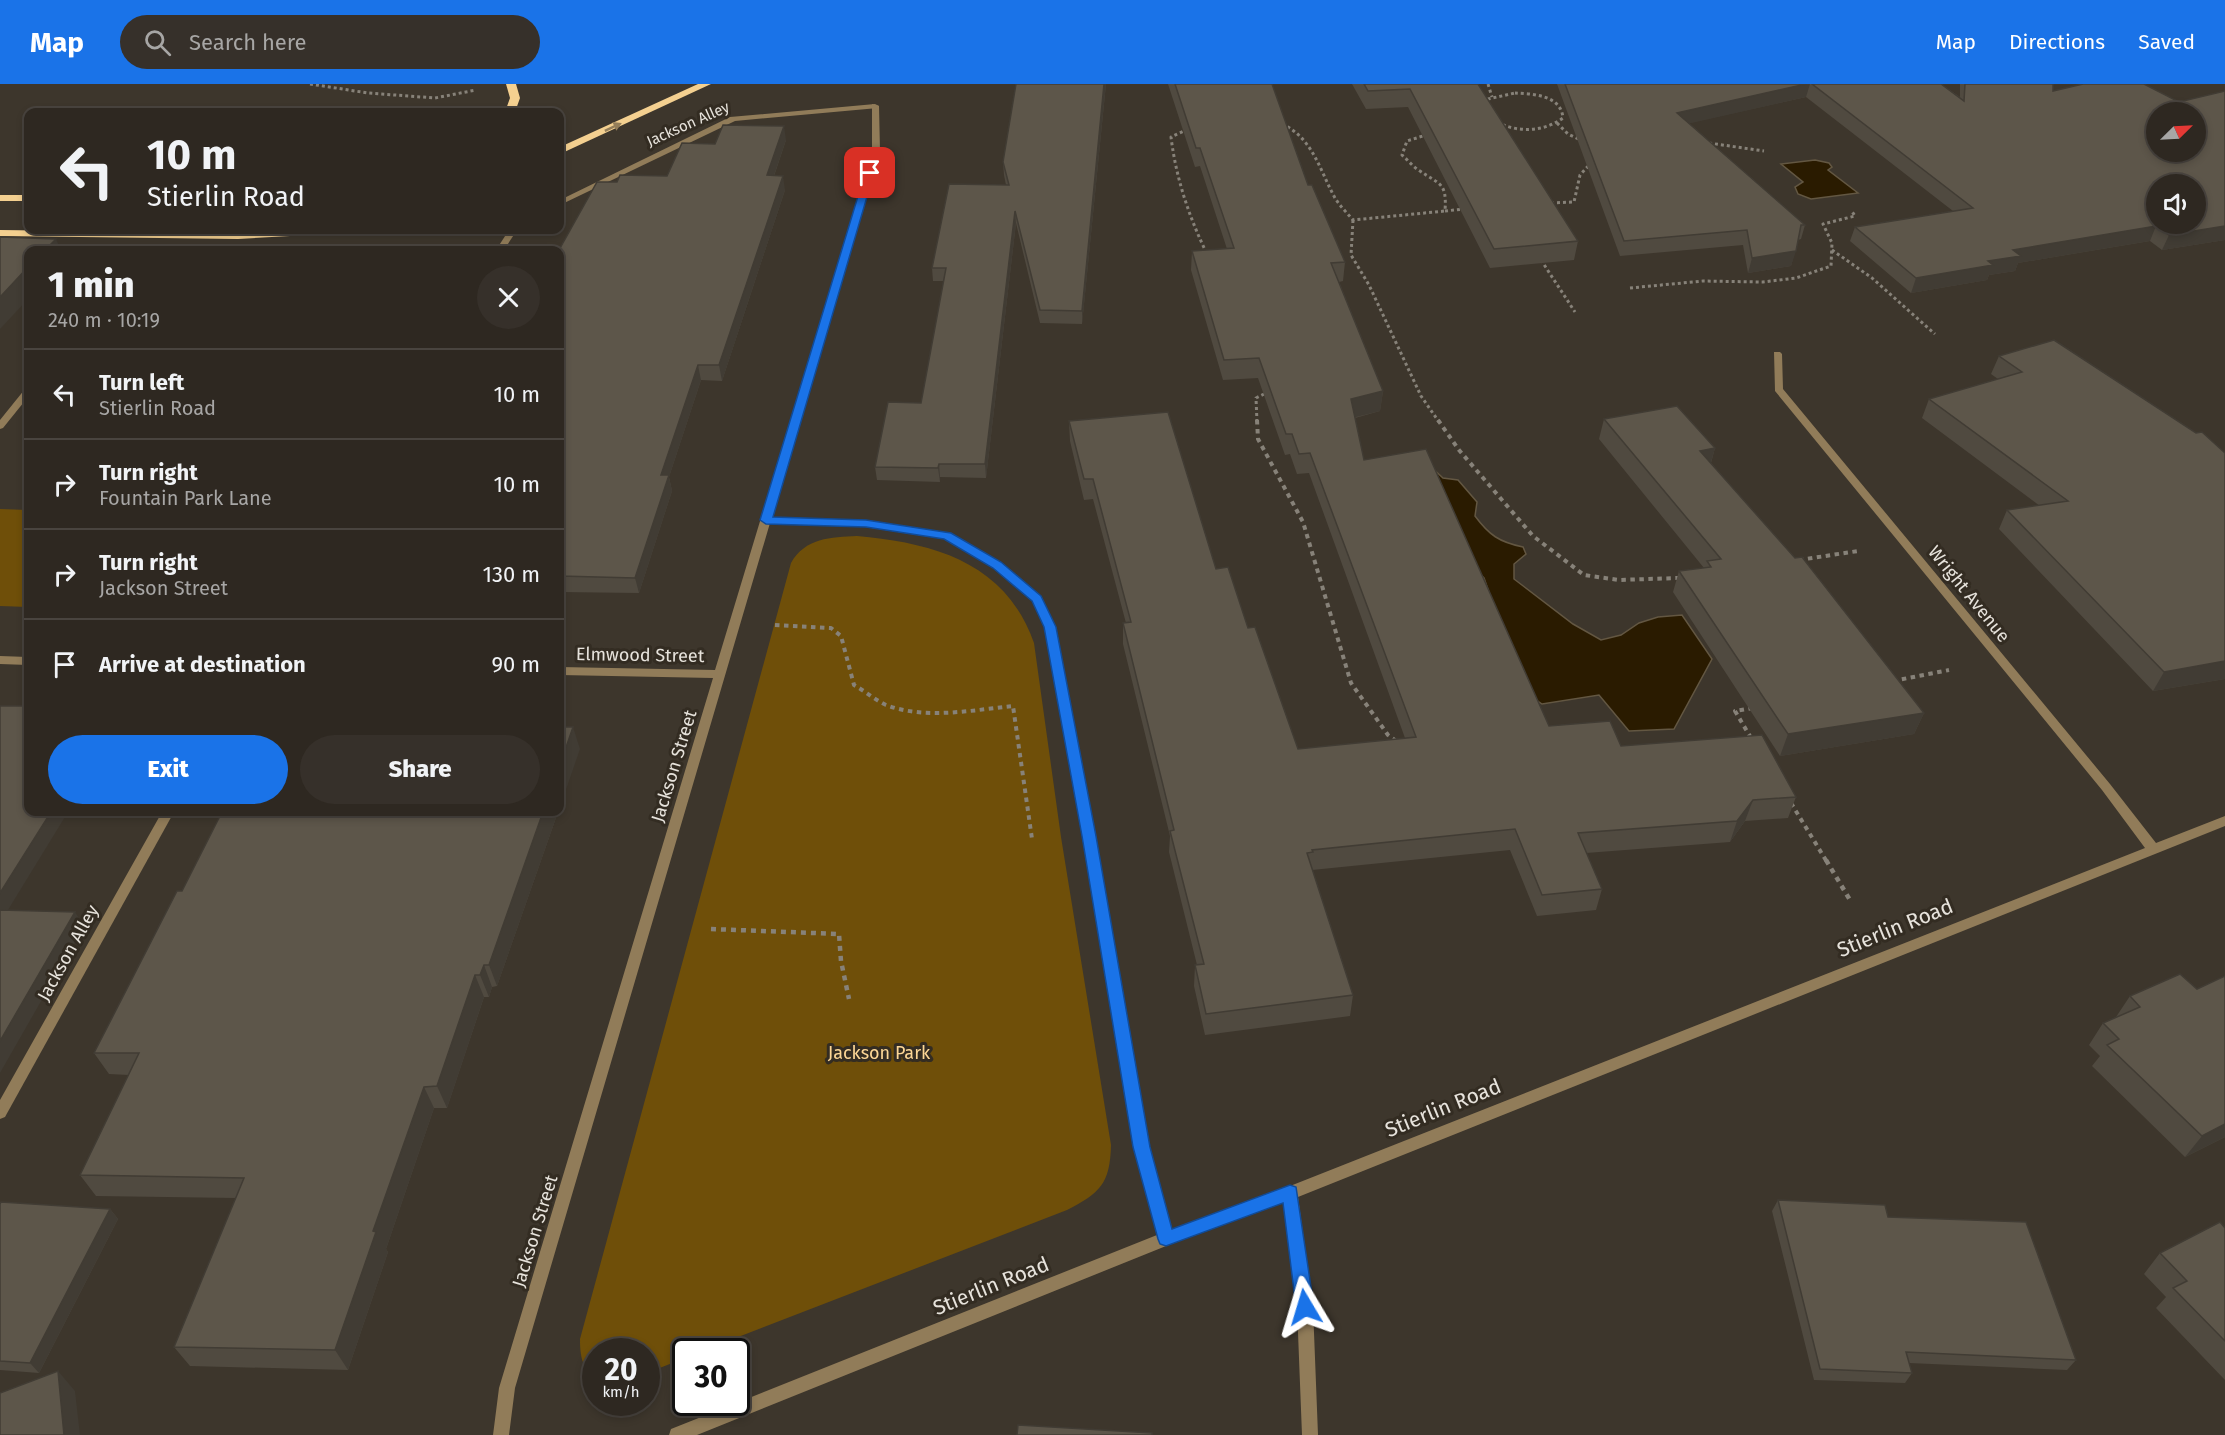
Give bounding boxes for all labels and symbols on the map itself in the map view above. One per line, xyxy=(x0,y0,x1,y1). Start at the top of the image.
street label: Jackson Alley xyxy=(644,97,733,150)
north arrow xyxy=(2146,102,2206,162)
one-way arrow xyxy=(604,122,621,131)
pin xyxy=(844,147,895,198)
street label: Wright Avenue xyxy=(1923,541,2015,647)
street label: Elmwood Street xyxy=(576,643,705,667)
street label: Jackson Street xyxy=(647,707,702,825)
street label: Stierlin Road xyxy=(1833,893,1957,963)
street label: Jackson Alley xyxy=(33,901,104,1005)
park label: Jackson Park xyxy=(828,1042,931,1064)
street label: Stierlin Road xyxy=(1381,1073,1505,1143)
street label: Jackson Street xyxy=(508,1172,563,1290)
street label: Stierlin Road xyxy=(929,1251,1053,1321)
position arrow xyxy=(1273,1275,1337,1339)
speed limit sign: 30 xyxy=(672,1338,750,1416)

